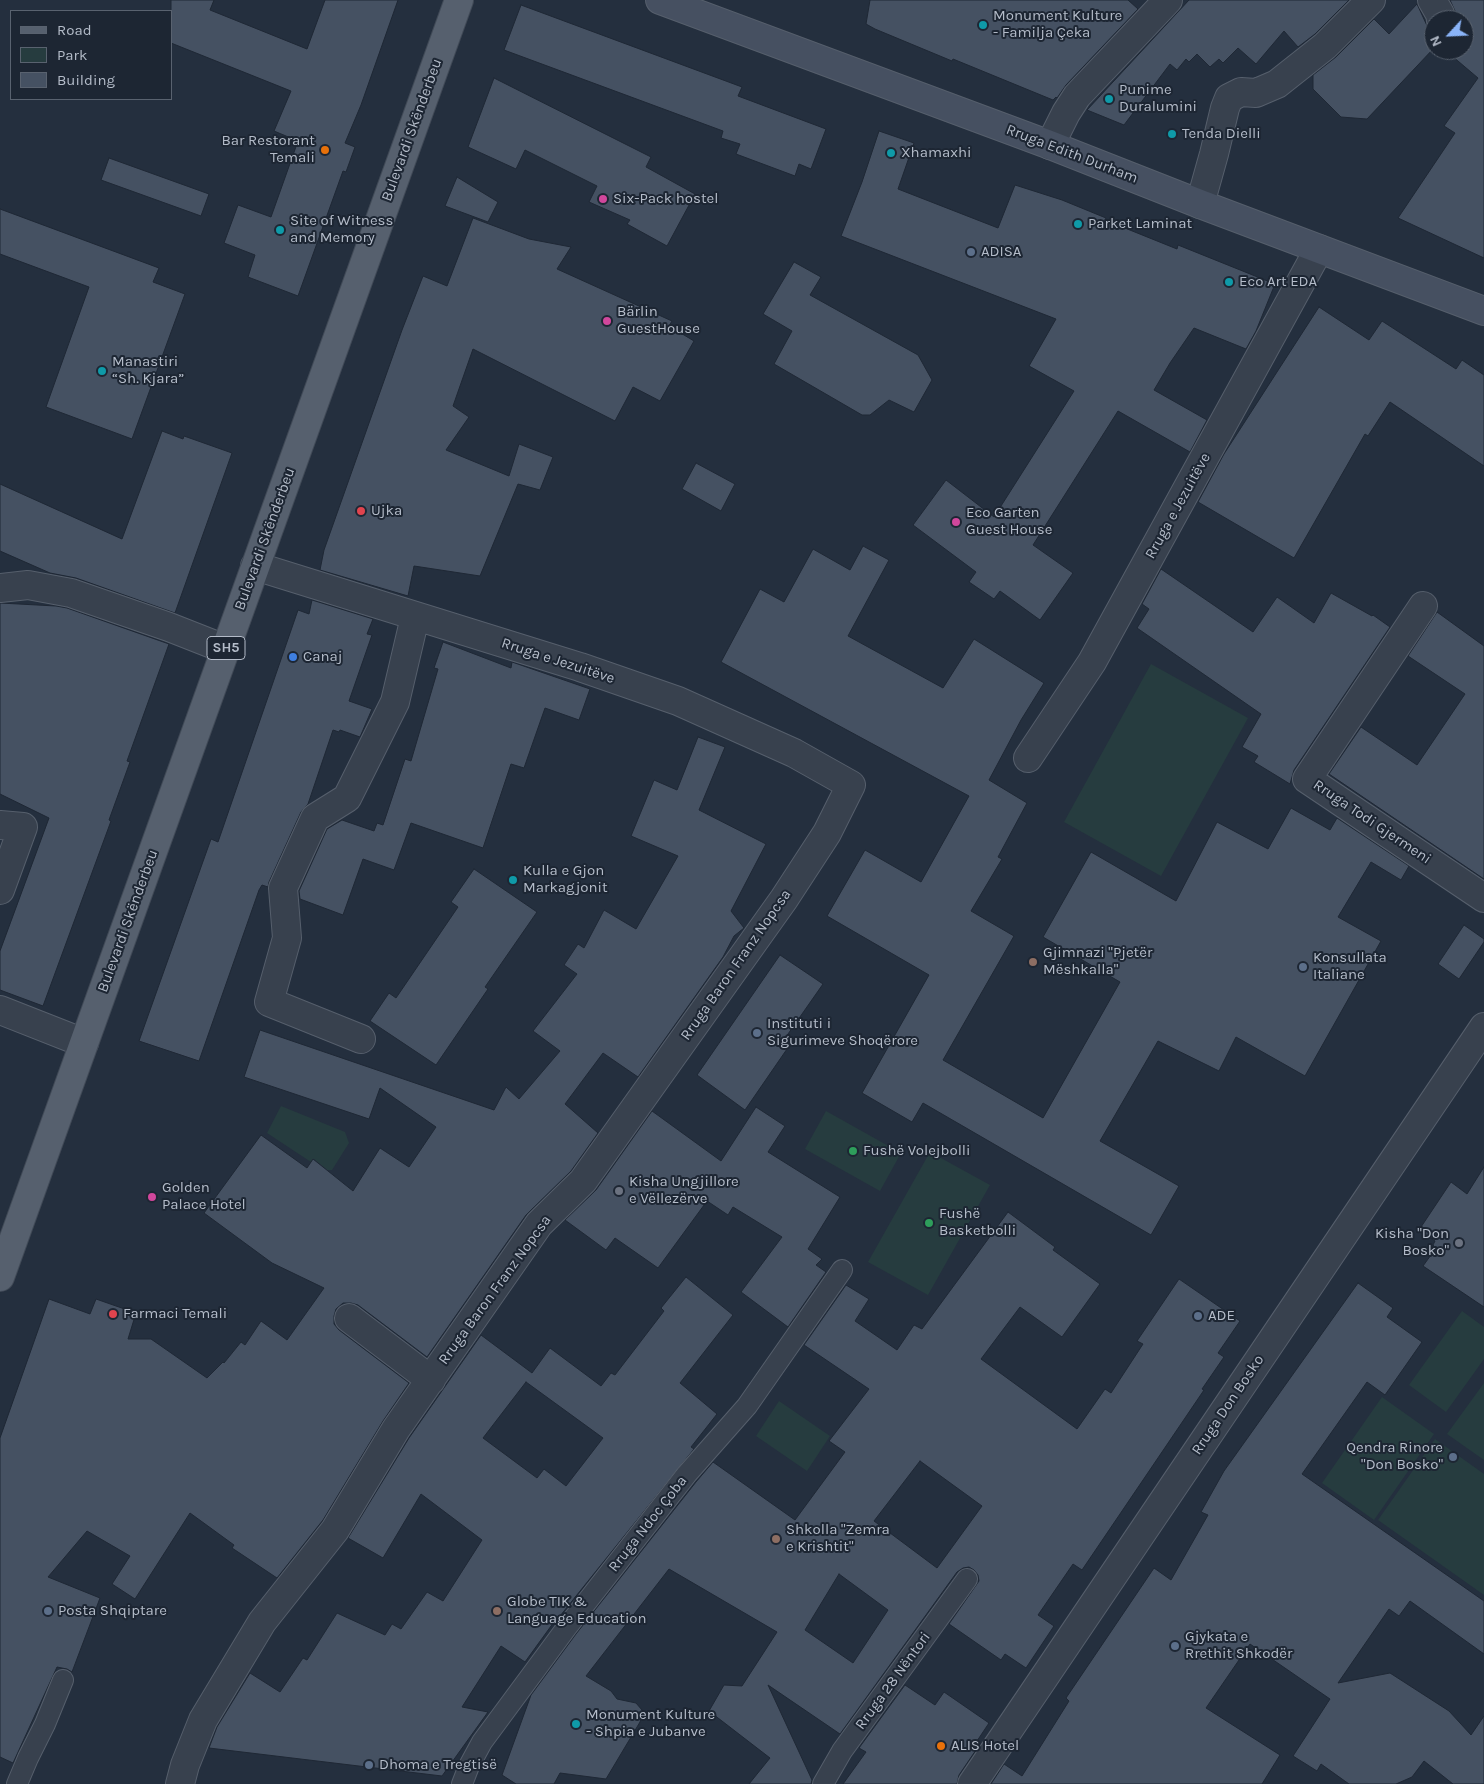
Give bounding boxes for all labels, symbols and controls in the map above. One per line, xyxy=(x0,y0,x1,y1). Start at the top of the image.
place label: Monument Kulture - Familja Çeka xyxy=(993,7,1122,42)
legend xyxy=(10,10,172,100)
north arrow xyxy=(1424,10,1474,60)
marker: Monument Kulture - Familja Çeka xyxy=(977,19,989,31)
text: Road xyxy=(57,21,92,39)
text: N xyxy=(1426,33,1446,49)
text: Park xyxy=(57,46,87,64)
street label: Bulevardi Skënderbeu xyxy=(378,56,446,204)
text: Building xyxy=(57,71,115,89)
place label: Punime Duralumini xyxy=(1119,81,1197,116)
marker: Punime Duralumini xyxy=(1103,93,1115,105)
street label: Rruga Edith Durham xyxy=(1004,121,1140,187)
place label: Tenda Dielli xyxy=(1182,125,1261,143)
marker: Tenda Dielli xyxy=(1166,128,1178,140)
place label: Bar Restorant Temali xyxy=(221,132,315,167)
marker: Bar Restorant Temali xyxy=(319,144,331,156)
place label: Xhamaxhi xyxy=(901,144,971,162)
marker: Xhamaxhi xyxy=(885,147,897,159)
place label: Six-Pack hostel xyxy=(613,190,718,208)
marker: Six-Pack hostel xyxy=(597,193,609,205)
place label: Site of Witness and Memory xyxy=(290,212,393,247)
place label: Parket Laminat xyxy=(1088,215,1192,233)
marker: Parket Laminat xyxy=(1072,218,1084,230)
marker: Site of Witness and Memory xyxy=(274,224,286,236)
place label: ADISA xyxy=(981,243,1021,261)
marker: ADISA xyxy=(965,246,977,258)
place label: Eco Art EDA xyxy=(1239,273,1317,291)
marker: Eco Art EDA xyxy=(1223,276,1235,288)
place label: Bärlin GuestHouse xyxy=(617,303,700,338)
marker: Bärlin GuestHouse xyxy=(601,315,613,327)
place label: Manastiri “Sh. Kjara” xyxy=(112,353,184,388)
marker: Manastiri “Sh. Kjara” xyxy=(96,365,108,377)
street label: Rruga e Jezuitëve xyxy=(1141,450,1215,562)
street label: Bulevardi Skënderbeu xyxy=(231,465,299,613)
place label: Ujka xyxy=(371,502,402,520)
place label: Eco Garten Guest House xyxy=(966,504,1052,539)
marker: Ujka xyxy=(355,505,367,517)
marker: Eco Garten Guest House xyxy=(950,516,962,528)
street label: Rruga e Jezuitëve xyxy=(499,634,617,688)
road number: SH5 xyxy=(207,636,245,660)
place label: Canaj xyxy=(303,648,342,666)
marker: Canaj xyxy=(287,651,299,663)
street label: Rruga Todi Gjermeni xyxy=(1310,776,1434,868)
street label: Bulevardi Skënderbeu xyxy=(94,847,162,995)
place label: Kulla e Gjon Markagjonit xyxy=(523,862,608,897)
marker: Kulla e Gjon Markagjonit xyxy=(507,874,519,886)
street label: Rruga Baron Franz Nopcsa xyxy=(677,886,795,1044)
place label: Gjimnazi "Pjetër Mëshkalla" xyxy=(1043,944,1152,979)
place label: Konsullata Italiane xyxy=(1313,949,1387,984)
marker: Gjimnazi "Pjetër Mëshkalla" xyxy=(1027,956,1039,968)
marker: Konsullata Italiane xyxy=(1297,961,1309,973)
place label: Instituti i Sigurimeve Shoqërore xyxy=(767,1015,918,1050)
marker: Instituti i Sigurimeve Shoqërore xyxy=(751,1027,763,1039)
place label: Fushë Volejbolli xyxy=(863,1142,970,1160)
marker: Fushë Volejbolli xyxy=(847,1145,859,1157)
place label: Kisha Ungjillore e Vëllezërve xyxy=(629,1173,739,1208)
place label: Golden Palace Hotel xyxy=(162,1179,246,1214)
marker: Kisha Ungjillore e Vëllezërve xyxy=(613,1185,625,1197)
marker: Golden Palace Hotel xyxy=(146,1191,158,1203)
place label: Fushë Basketbolli xyxy=(939,1205,1016,1240)
street label: Rruga Baron Franz Nopcsa xyxy=(435,1212,555,1368)
marker: Fushë Basketbolli xyxy=(923,1217,935,1229)
place label: Kisha "Don Bosko" xyxy=(1375,1225,1449,1260)
marker: Kisha "Don Bosko" xyxy=(1453,1237,1465,1249)
place label: Farmaci Temali xyxy=(123,1305,227,1323)
place label: ADE xyxy=(1208,1307,1235,1325)
marker: Farmaci Temali xyxy=(107,1308,119,1320)
marker: ADE xyxy=(1192,1310,1204,1322)
street label: Rruga Don Bosko xyxy=(1188,1352,1268,1458)
place label: Qendra Rinore "Don Bosko" xyxy=(1346,1439,1443,1474)
marker: Qendra Rinore "Don Bosko" xyxy=(1447,1451,1459,1463)
street label: Rruga Ndoc Çoba xyxy=(605,1472,691,1576)
place label: Shkolla "Zemra e Krishtit" xyxy=(786,1521,890,1556)
marker: Shkolla "Zemra e Krishtit" xyxy=(770,1533,782,1545)
place label: Globe TIK & Language Education xyxy=(507,1593,647,1628)
place label: Posta Shqiptare xyxy=(58,1602,167,1620)
marker: Posta Shqiptare xyxy=(42,1605,54,1617)
marker: Globe TIK & Language Education xyxy=(491,1605,503,1617)
place label: Gjykata e Rrethit Shkodër xyxy=(1185,1628,1292,1663)
street label: Rruga 28 Nëntori xyxy=(852,1629,934,1733)
marker: Gjykata e Rrethit Shkodër xyxy=(1169,1640,1181,1652)
place label: Monument Kulture - Shpia e Jubanve xyxy=(586,1706,715,1741)
marker: Monument Kulture - Shpia e Jubanve xyxy=(570,1718,582,1730)
place label: ALIS Hotel xyxy=(951,1737,1019,1755)
marker: ALIS Hotel xyxy=(935,1740,947,1752)
place label: Dhoma e Tregtisë xyxy=(379,1756,497,1774)
marker: Dhoma e Tregtisë xyxy=(363,1759,375,1771)

